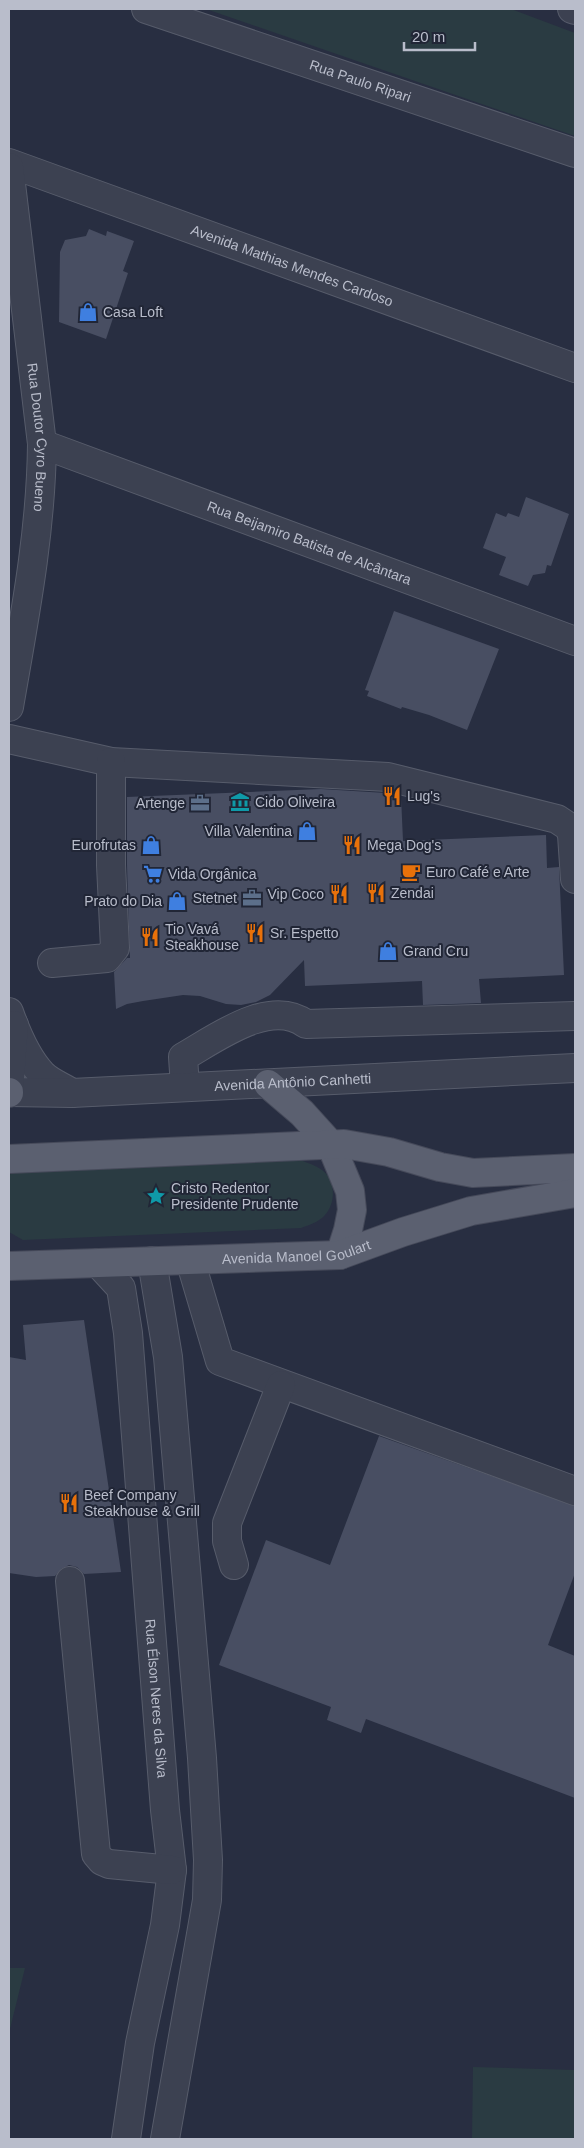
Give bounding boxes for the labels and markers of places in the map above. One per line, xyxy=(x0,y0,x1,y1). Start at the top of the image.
shop icon: Casa Loft xyxy=(77,301,99,323)
place label: Casa Loft xyxy=(103,304,163,320)
restaurant icon: Lug's xyxy=(381,785,403,807)
place label: Lug's xyxy=(407,788,440,804)
museum icon: Cido Oliveira xyxy=(229,791,251,813)
office icon: Artenge xyxy=(189,792,211,814)
place label: Cido Oliveira xyxy=(255,794,335,810)
place label: Artenge xyxy=(136,795,185,811)
shop icon: Villa Valentina xyxy=(296,820,318,842)
place label: Villa Valentina xyxy=(205,823,292,839)
shop icon: Eurofrutas xyxy=(140,834,162,856)
restaurant icon: Mega Dog's xyxy=(341,834,363,856)
place label: Eurofrutas xyxy=(71,837,136,853)
place label: Mega Dog's xyxy=(367,837,441,853)
cafe icon: Euro Café e Arte xyxy=(400,861,422,883)
supermarket icon: Vida Orgânica xyxy=(142,863,164,885)
place label: Euro Café e Arte xyxy=(426,864,530,880)
place label: Vida Orgânica xyxy=(168,866,257,882)
restaurant icon: Zendai xyxy=(365,882,387,904)
restaurant icon: Vip Coco xyxy=(328,883,350,905)
place label: Zendai xyxy=(391,885,434,901)
place label: Vip Coco xyxy=(267,886,324,902)
office icon: Stetnet xyxy=(241,887,263,909)
shop icon: Prato do Dia xyxy=(166,890,188,912)
place label: Stetnet xyxy=(193,890,237,906)
place label: Prato do Dia xyxy=(84,893,162,909)
place label: Tio Vavá Steakhouse xyxy=(165,921,239,953)
restaurant icon: Sr. Espetto xyxy=(244,922,266,944)
place label: Sr. Espetto xyxy=(270,925,339,941)
restaurant icon: Tio Vavá Steakhouse xyxy=(139,926,161,948)
shop icon: Grand Cru xyxy=(377,940,399,962)
place label: Grand Cru xyxy=(403,943,468,959)
place label: Cristo Redentor Presidente Prudente xyxy=(171,1180,299,1212)
place icon: Cristo Redentor Presidente Prudente xyxy=(145,1185,167,1207)
place label: Beef Company Steakhouse & Grill xyxy=(84,1487,200,1519)
restaurant icon: Beef Company Steakhouse & Grill xyxy=(58,1492,80,1514)

